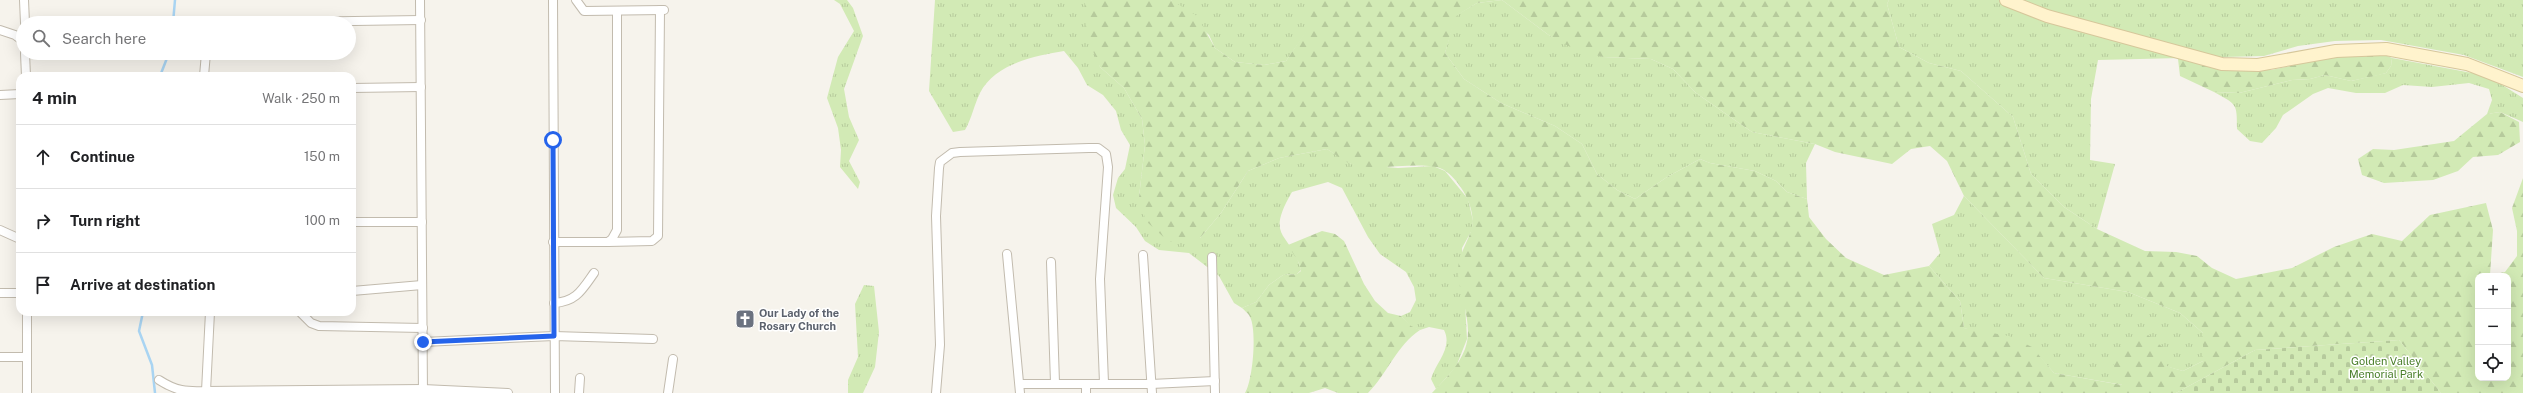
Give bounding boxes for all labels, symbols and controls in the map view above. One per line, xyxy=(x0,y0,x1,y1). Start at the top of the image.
search box xyxy=(16,16,356,60)
icon: search xyxy=(30,27,52,49)
text: Search here xyxy=(62,30,146,47)
text: 4 min xyxy=(32,88,77,108)
text: Walk · 250 m xyxy=(262,91,340,106)
route start xyxy=(544,131,562,149)
icon: ahead xyxy=(32,146,54,168)
text: Continue xyxy=(70,148,135,165)
text: 150 m xyxy=(304,149,340,164)
icon: right xyxy=(32,210,54,232)
text: Turn right xyxy=(70,212,140,229)
text: 100 m xyxy=(304,213,340,228)
map controls xyxy=(2475,273,2511,381)
button: + xyxy=(2475,273,2511,309)
icon: arrive xyxy=(32,274,54,296)
text: Arrive at destination xyxy=(70,276,215,293)
place label: Our Lady of the Rosary Church xyxy=(759,307,839,332)
church icon: Our Lady of the Rosary Church xyxy=(734,308,756,330)
button: − xyxy=(2475,309,2511,345)
route end xyxy=(414,333,432,351)
button: locate xyxy=(2475,345,2511,381)
park label: Golden Valley Memorial Park xyxy=(2349,355,2423,380)

